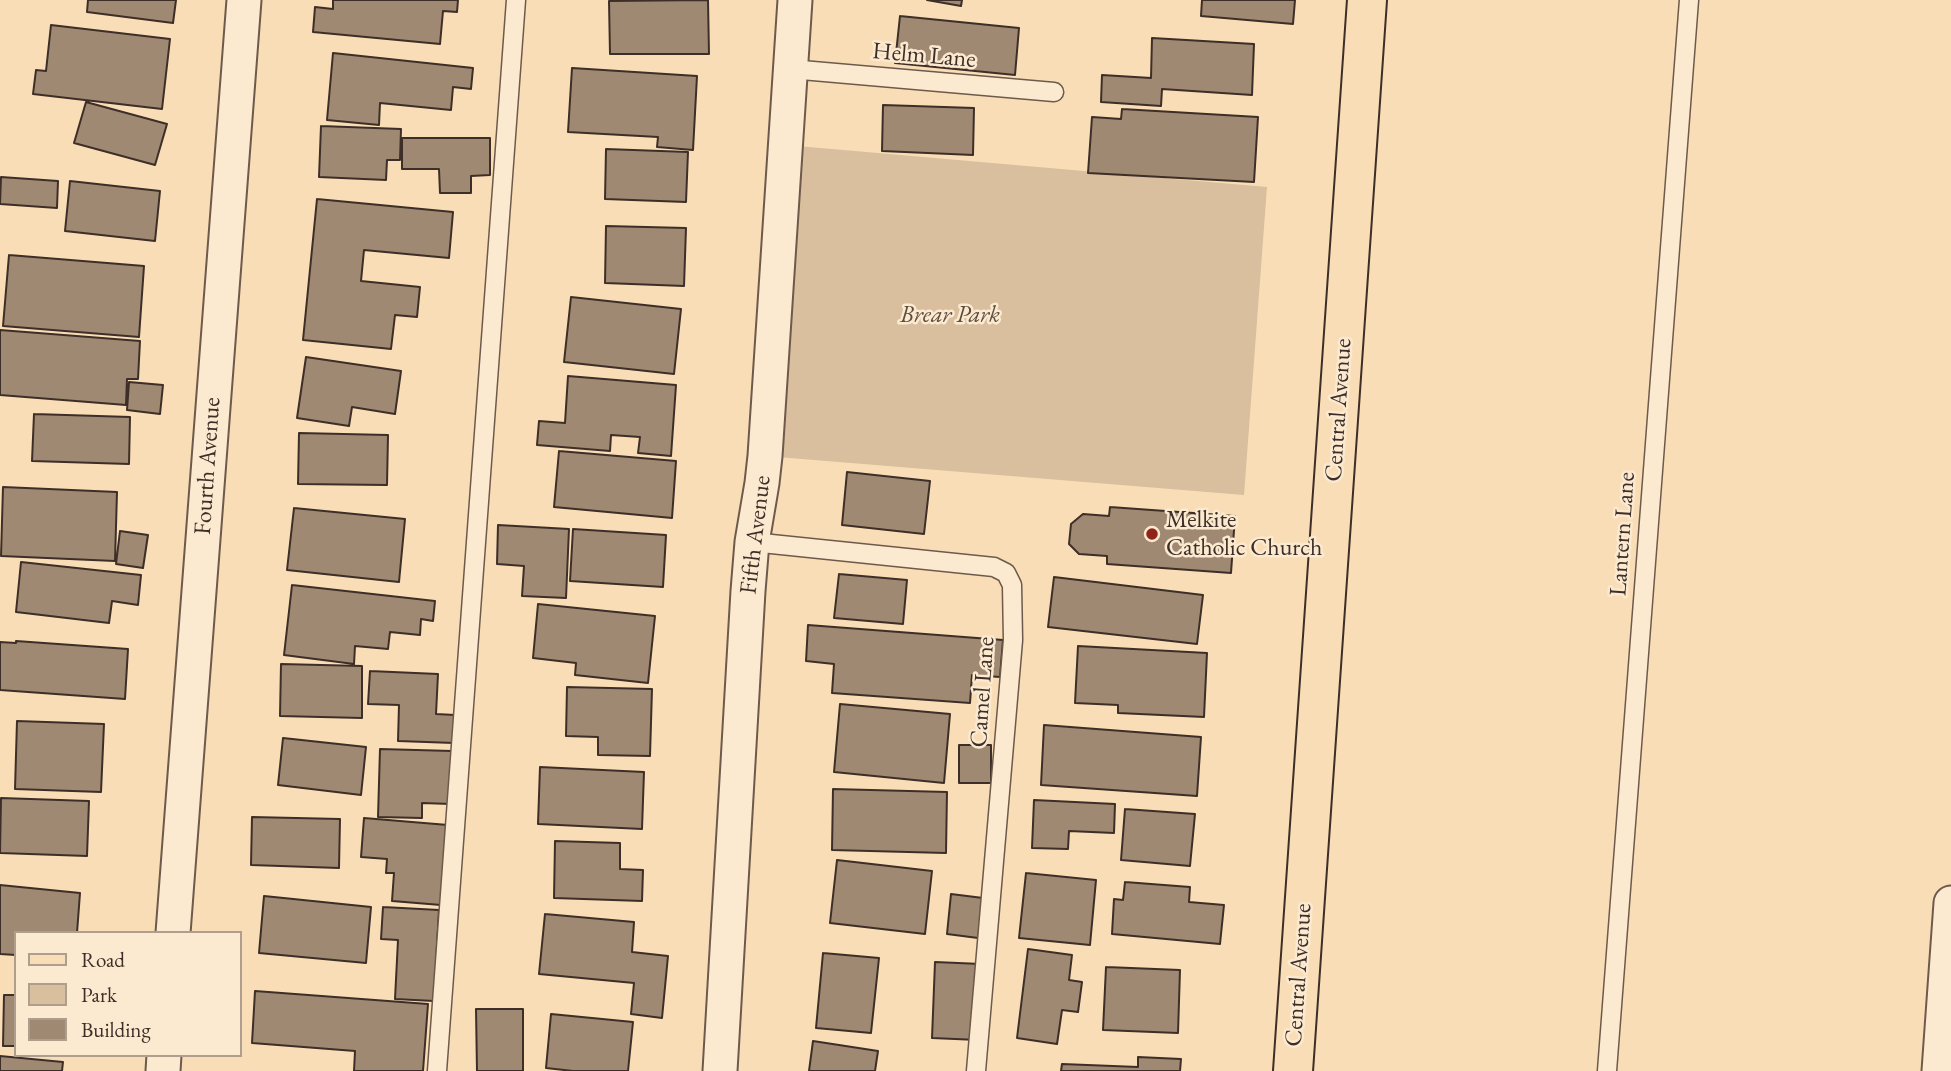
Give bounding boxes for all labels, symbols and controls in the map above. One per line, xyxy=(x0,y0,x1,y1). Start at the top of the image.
street label: Helm Lane xyxy=(871,37,977,75)
park label: Brear Park xyxy=(900,301,1000,329)
street label: Central Avenue xyxy=(1320,337,1358,483)
street label: Fourth Avenue xyxy=(189,396,227,536)
street label: Lantern Lane xyxy=(1604,471,1642,597)
street label: Fifth Avenue xyxy=(734,474,778,596)
place label: Melkite Catholic Church xyxy=(1166,506,1322,562)
marker: Melkite Catholic Church xyxy=(1144,526,1160,542)
street label: Camel Lane xyxy=(965,636,1001,748)
street label: Central Avenue xyxy=(1280,902,1318,1048)
legend xyxy=(14,931,242,1057)
text: Road xyxy=(81,946,125,973)
text: Park xyxy=(81,981,117,1008)
text: Building xyxy=(81,1016,151,1043)

